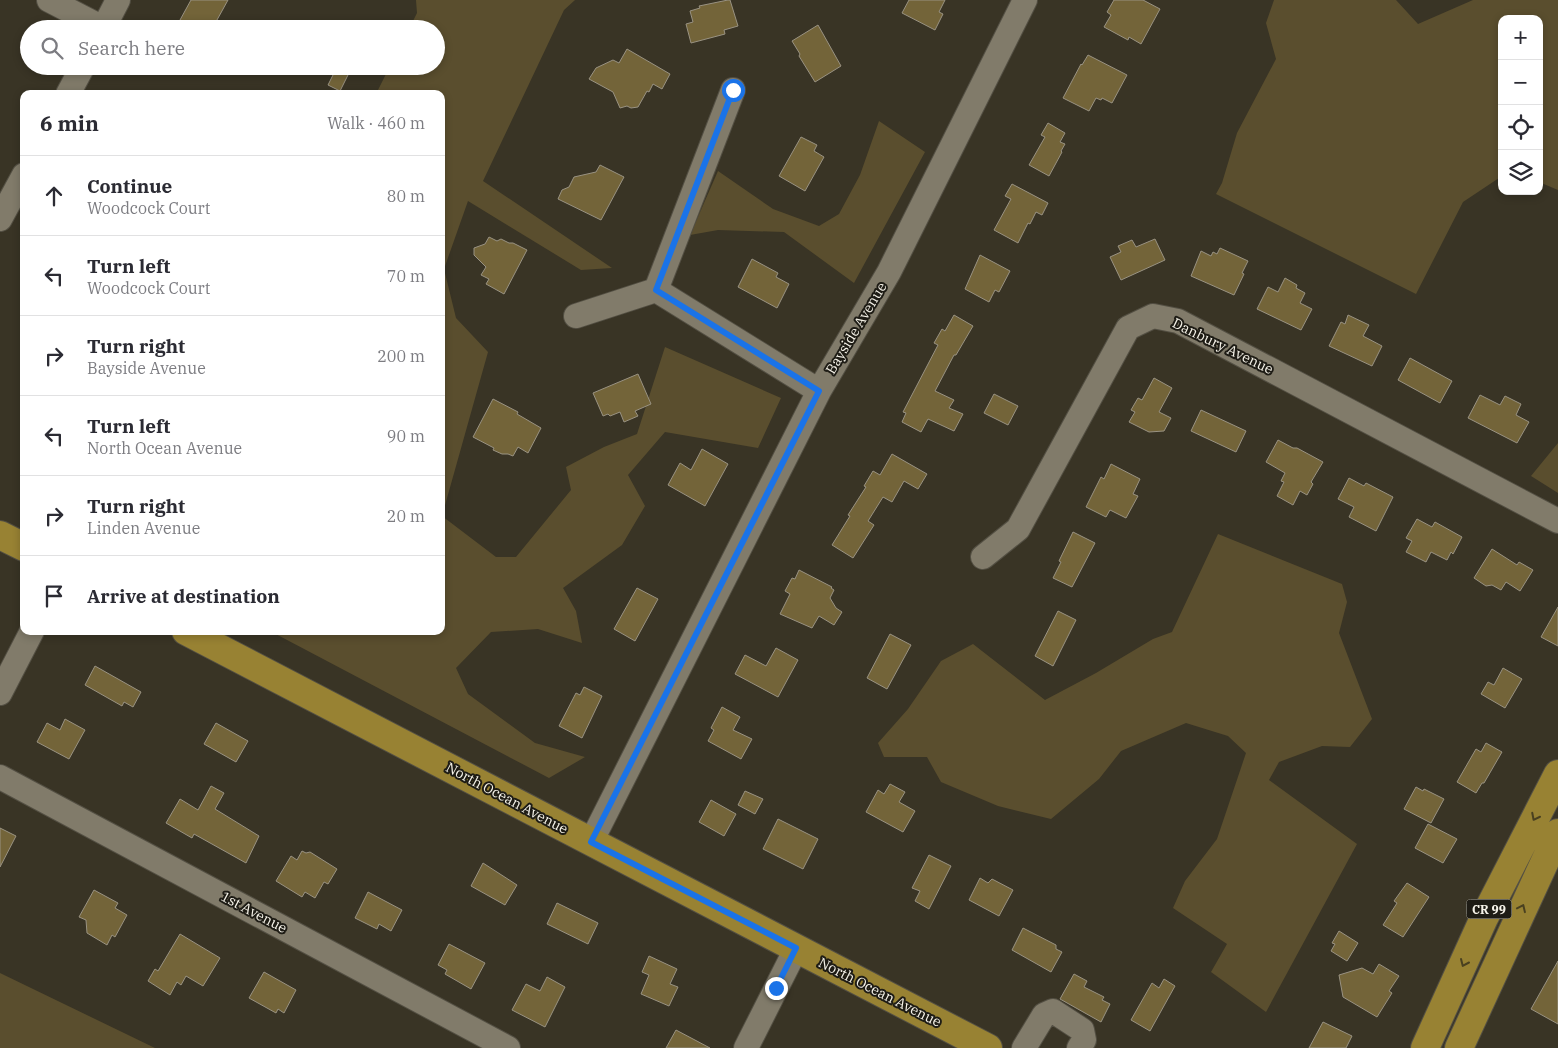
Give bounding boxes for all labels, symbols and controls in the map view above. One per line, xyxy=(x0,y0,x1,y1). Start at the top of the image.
map controls xyxy=(1498,15,1543,195)
button: + xyxy=(1498,15,1543,60)
search box xyxy=(20,20,445,75)
icon: search xyxy=(38,34,66,62)
text: Search here xyxy=(78,36,185,60)
button: − xyxy=(1498,60,1543,105)
route start xyxy=(722,79,745,102)
button: locate xyxy=(1498,105,1543,150)
text: 6 min xyxy=(40,109,99,137)
text: Walk · 460 m xyxy=(327,113,425,133)
button: layers xyxy=(1498,150,1543,195)
text: Continue xyxy=(87,174,172,198)
icon: ahead xyxy=(40,182,68,210)
text: 80 m xyxy=(387,186,425,206)
text: Woodcock Court xyxy=(87,198,211,218)
text: Turn left xyxy=(87,254,170,278)
icon: left xyxy=(40,262,68,290)
text: 70 m xyxy=(387,266,425,286)
text: Woodcock Court xyxy=(87,278,211,298)
street label: Bayside Avenue xyxy=(822,279,890,377)
street label: Danbury Avenue xyxy=(1170,314,1276,378)
text: Turn right xyxy=(87,334,185,358)
icon: right xyxy=(40,342,68,370)
text: 200 m xyxy=(377,346,425,366)
text: Bayside Avenue xyxy=(87,358,206,378)
text: Turn left xyxy=(87,414,170,438)
icon: left xyxy=(40,422,68,450)
text: 90 m xyxy=(387,426,425,446)
text: North Ocean Avenue xyxy=(87,438,242,458)
text: Turn right xyxy=(87,494,185,518)
icon: right xyxy=(40,502,68,530)
text: 20 m xyxy=(387,506,425,526)
text: Linden Avenue xyxy=(87,518,200,538)
icon: arrive xyxy=(40,582,68,610)
text: Arrive at destination xyxy=(87,584,280,608)
street label: North Ocean Avenue xyxy=(443,758,571,838)
one-way arrow xyxy=(1531,812,1541,821)
street label: 1st Avenue xyxy=(218,887,290,937)
road number: CR 99 xyxy=(1466,900,1512,919)
one-way arrow xyxy=(1516,904,1526,913)
street label: North Ocean Avenue xyxy=(815,953,945,1031)
one-way arrow xyxy=(1460,958,1470,967)
route end xyxy=(765,977,788,1000)

